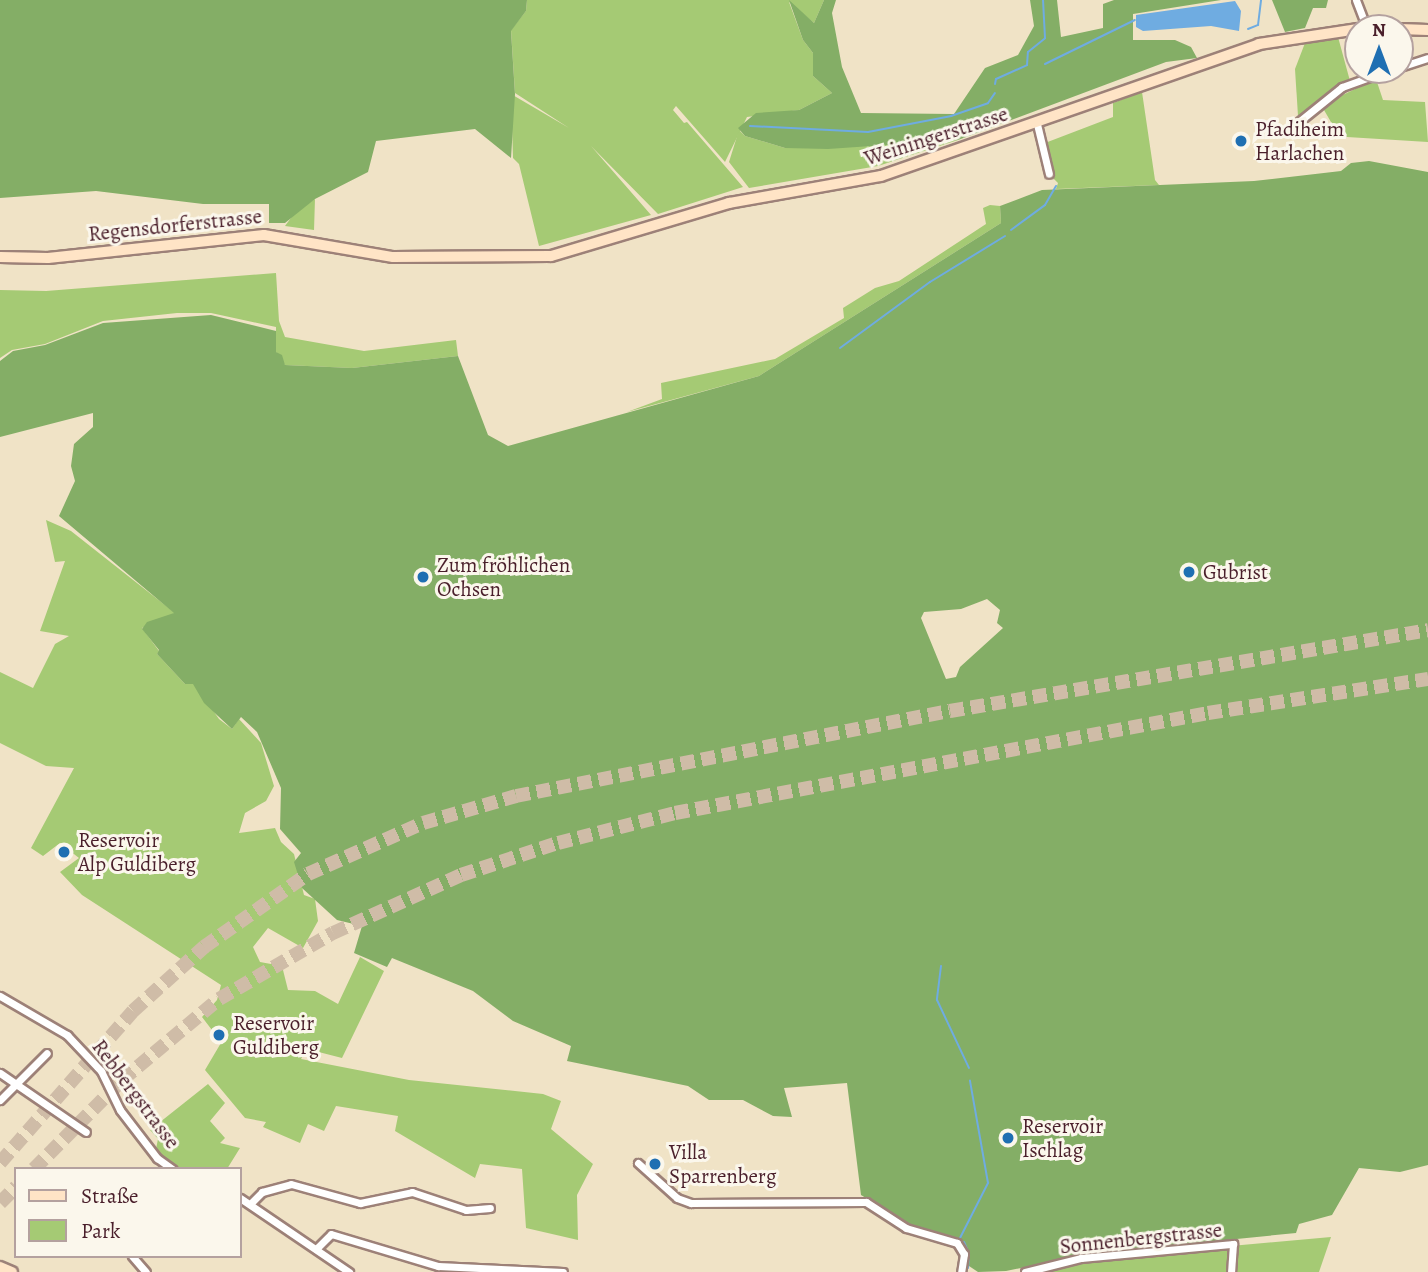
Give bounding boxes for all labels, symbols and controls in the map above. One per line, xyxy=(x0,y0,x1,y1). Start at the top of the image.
north arrow xyxy=(1344,14,1414,84)
text: N xyxy=(1372,17,1386,43)
street label: Weiningerstrasse xyxy=(861,101,1011,171)
place label: Pfadiheim Harlachen xyxy=(1255,116,1344,166)
marker: Pfadiheim Harlachen xyxy=(1233,133,1249,149)
street label: Regensdorferstrasse xyxy=(87,203,263,247)
place label: Zum fröhlichen Ochsen xyxy=(437,552,570,602)
place label: Gubrist xyxy=(1203,559,1268,585)
marker: Gubrist xyxy=(1181,564,1197,580)
marker: Zum fröhlichen Ochsen xyxy=(415,569,431,585)
place label: Reservoir Alp Guldiberg xyxy=(78,827,196,877)
marker: Reservoir Alp Guldiberg xyxy=(56,844,72,860)
place label: Reservoir Guldiberg xyxy=(233,1010,319,1060)
marker: Reservoir Guldiberg xyxy=(211,1027,227,1043)
street label: Rebbergstrasse xyxy=(87,1034,185,1154)
place label: Reservoir Ischlag xyxy=(1022,1113,1103,1163)
marker: Reservoir Ischlag xyxy=(1000,1130,1016,1146)
place label: Villa Sparrenberg xyxy=(669,1139,776,1189)
marker: Villa Sparrenberg xyxy=(647,1156,663,1172)
legend xyxy=(14,1167,242,1258)
text: Straße xyxy=(81,1182,139,1210)
text: Park xyxy=(81,1217,120,1245)
street label: Sonnenbergstrasse xyxy=(1059,1217,1223,1259)

